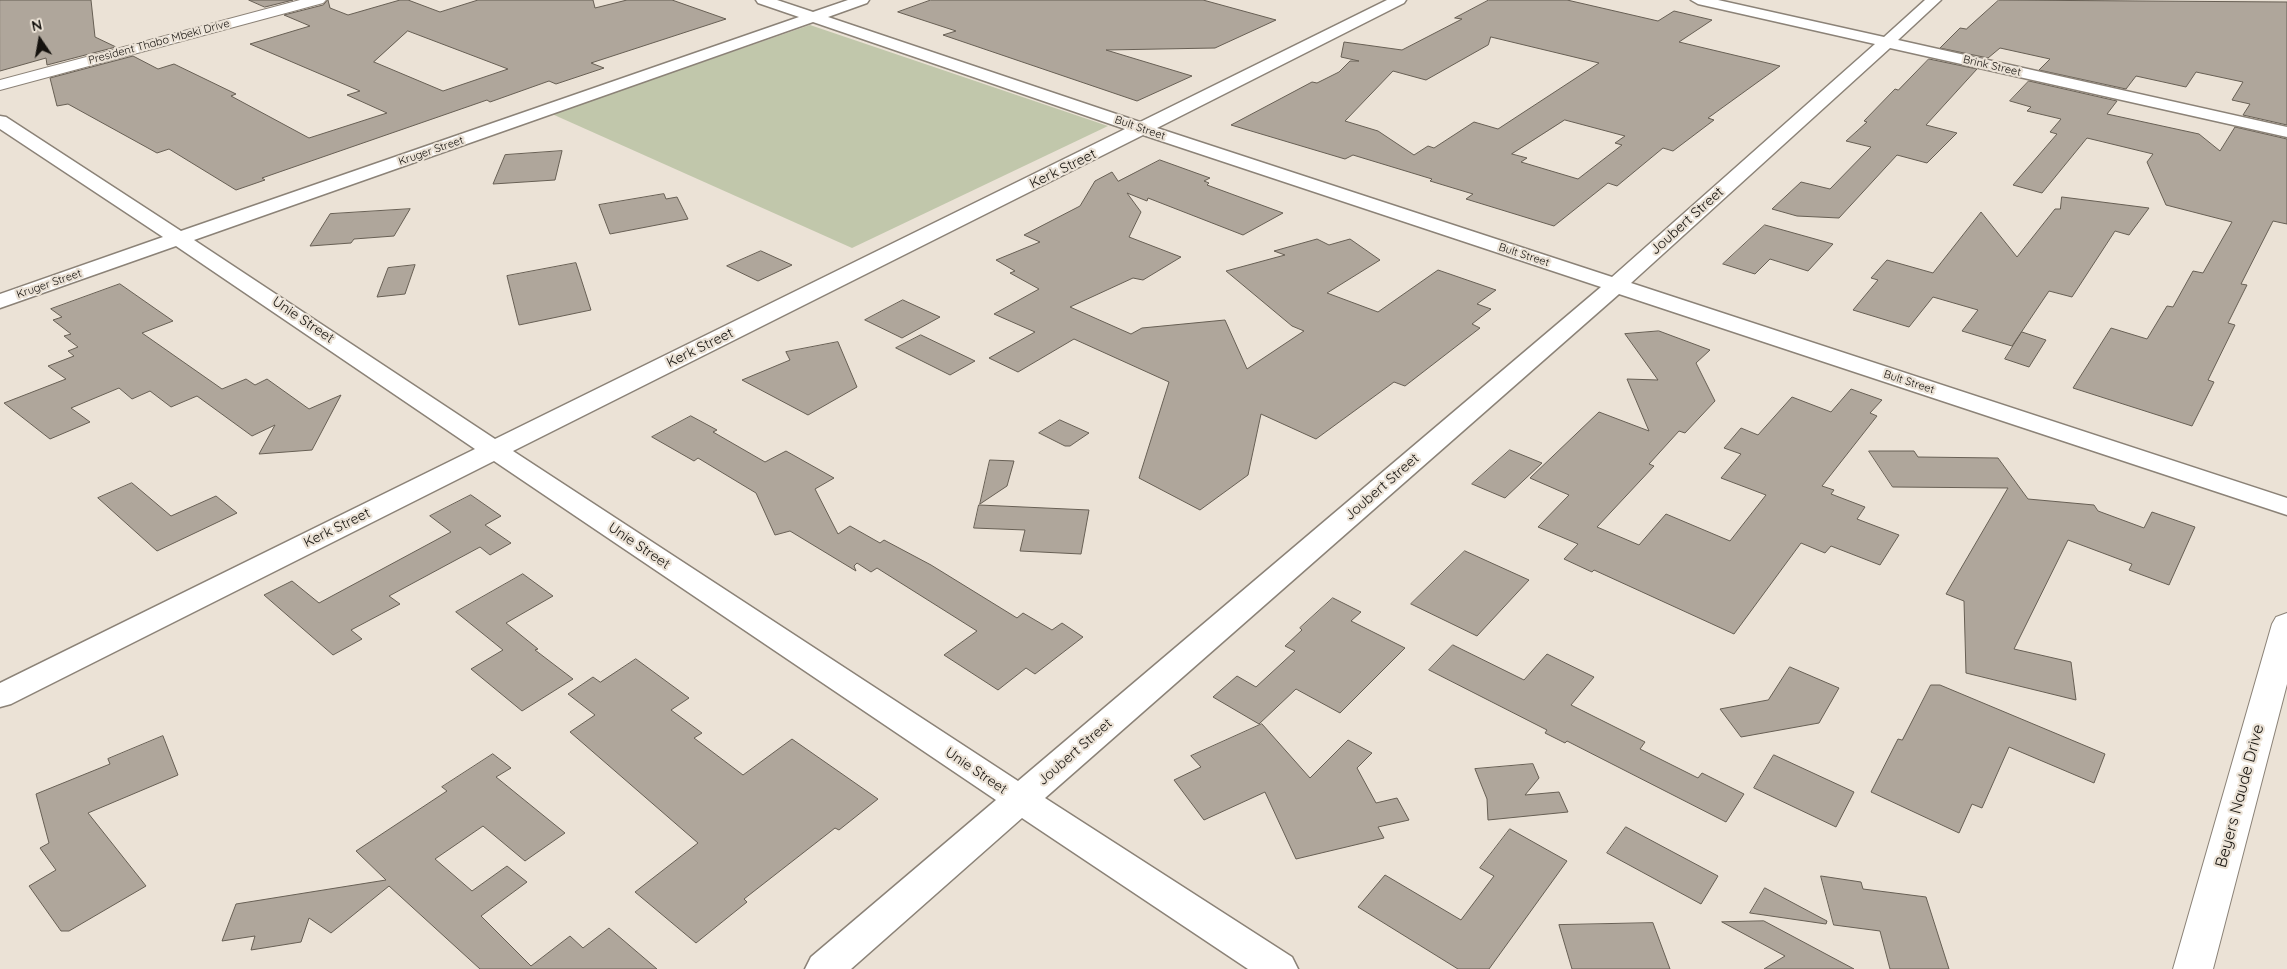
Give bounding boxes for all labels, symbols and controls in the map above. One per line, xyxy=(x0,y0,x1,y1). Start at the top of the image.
north arrow xyxy=(15,15,65,65)
text: N xyxy=(30,15,44,35)
street label: President Thabo Mbeki Drive xyxy=(87,17,231,67)
street label: Brink Street xyxy=(1962,53,2022,79)
street label: Bult Street xyxy=(1113,113,1167,143)
street label: Kruger Street xyxy=(397,134,465,168)
street label: Kerk Street xyxy=(1027,146,1099,192)
street label: Joubert Street xyxy=(1647,184,1727,258)
street label: Bult Street xyxy=(1497,241,1551,269)
street label: Kruger Street xyxy=(15,267,83,301)
street label: Unie Street xyxy=(269,293,337,347)
street label: Kerk Street xyxy=(664,325,736,371)
street label: Bult Street xyxy=(1882,368,1936,396)
street label: Joubert Street xyxy=(1341,450,1423,524)
street label: Kerk Street xyxy=(301,505,373,551)
street label: Unie Street xyxy=(605,519,673,573)
street label: Joubert Street xyxy=(1034,715,1116,789)
street label: Beyers Naude Drive xyxy=(2212,722,2268,870)
street label: Unie Street xyxy=(942,744,1010,798)

